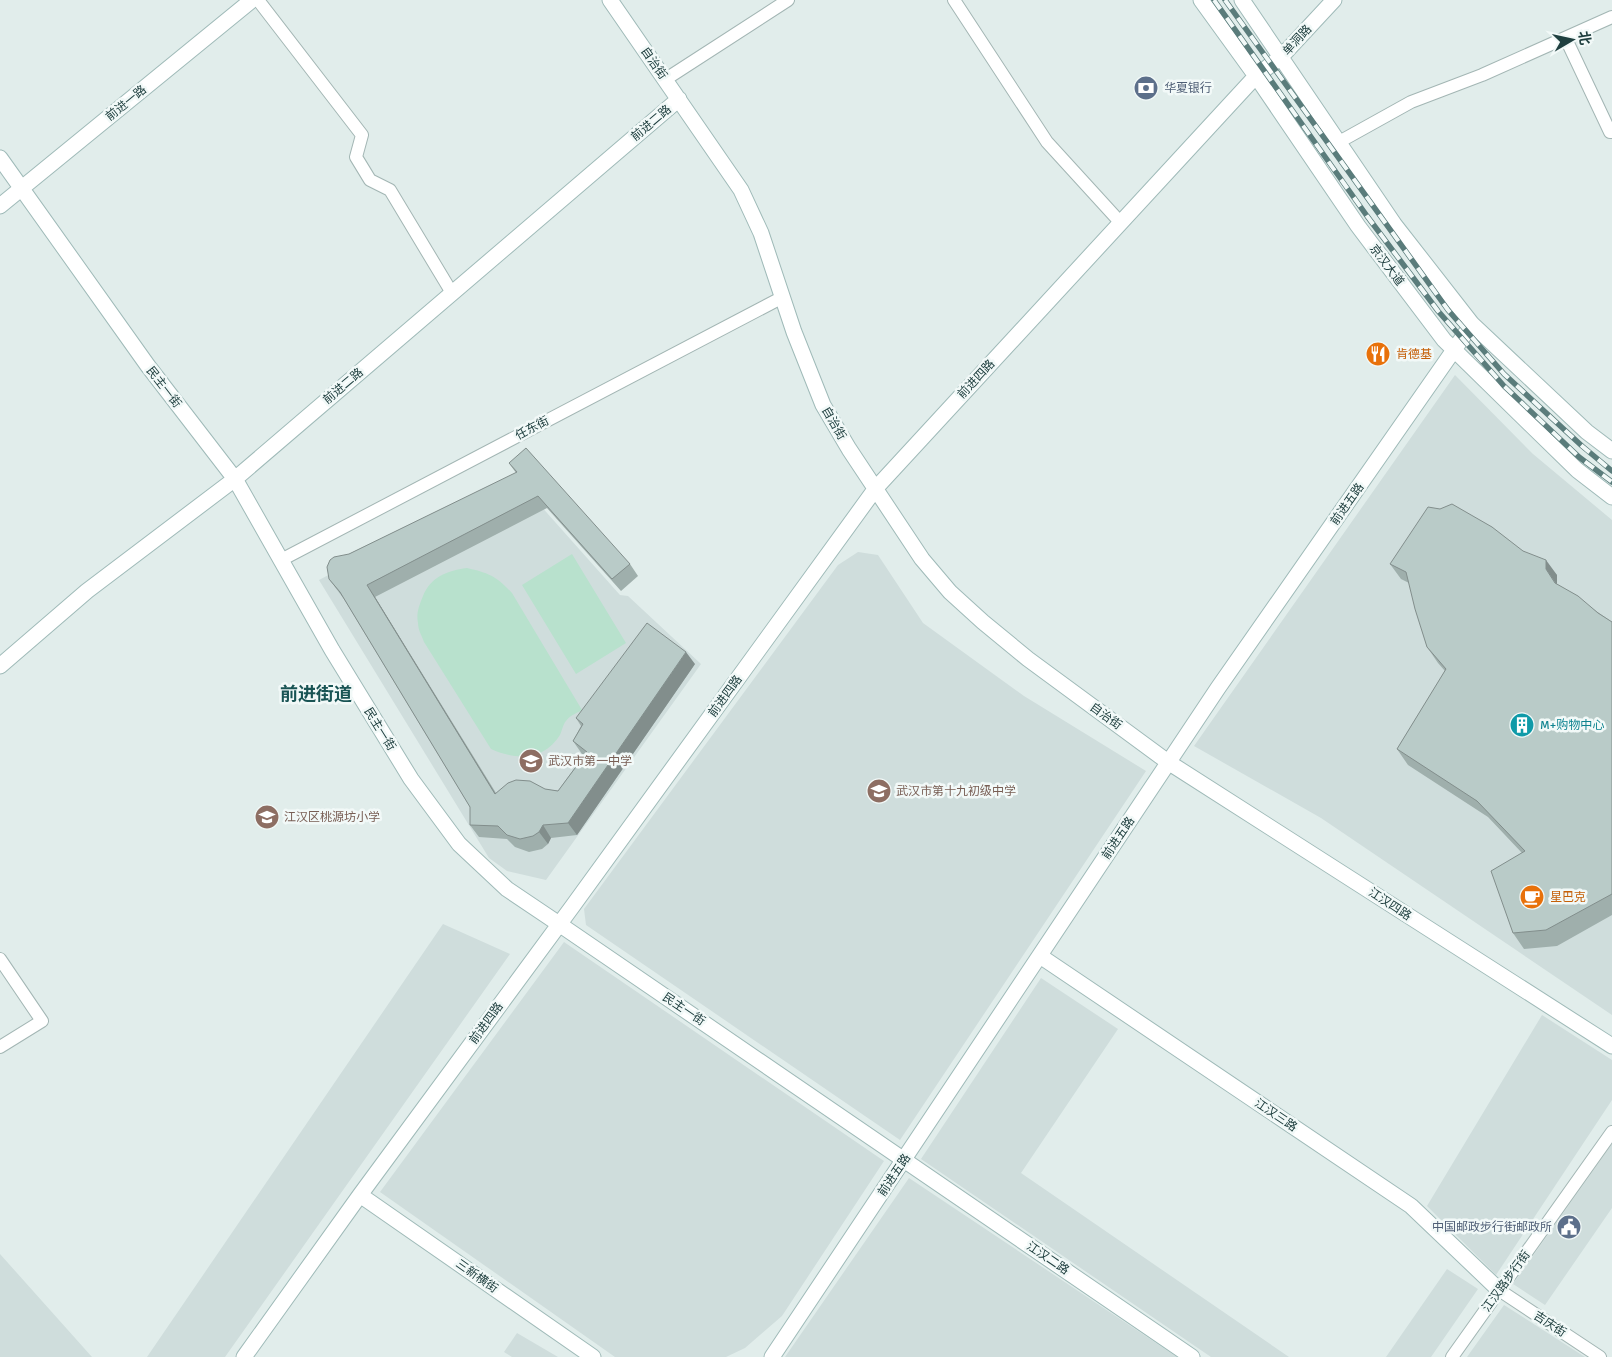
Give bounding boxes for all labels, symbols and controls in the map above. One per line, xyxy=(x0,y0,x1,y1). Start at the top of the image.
north arrow xyxy=(1547,15,1597,65)
street label: 单洞路 xyxy=(1280,22,1315,59)
text: 北 xyxy=(1575,30,1594,46)
street label: 自治街 xyxy=(637,44,670,82)
bank icon: 华夏银行 xyxy=(1133,75,1159,101)
place label: 华夏银行 xyxy=(1164,81,1212,96)
street label: 前进一路 xyxy=(103,82,150,124)
street label: 前进二路 xyxy=(628,102,675,145)
street label: 京汉大道 xyxy=(1366,242,1407,289)
restaurant icon: 肯德基 xyxy=(1365,341,1391,367)
place label: 肯德基 xyxy=(1396,347,1432,362)
street label: 前进四路 xyxy=(955,357,998,402)
street label: 民主一街 xyxy=(143,364,184,411)
street label: 前进二路 xyxy=(320,365,367,408)
street label: 自治街 xyxy=(818,404,849,443)
street label: 任东街 xyxy=(513,413,552,444)
street label: 前进五路 xyxy=(1327,480,1367,528)
street label: 前进四路 xyxy=(705,672,746,720)
district label: 前进街道 xyxy=(280,683,352,705)
street label: 自治街 xyxy=(1087,700,1125,733)
street label: 民主一街 xyxy=(360,705,399,754)
building icon: M+购物中心 xyxy=(1509,712,1535,738)
place label: M+购物中心 xyxy=(1540,718,1604,733)
school or university icon: 武汉市第一中学 xyxy=(518,748,544,774)
place label: 武汉市第一中学 xyxy=(548,754,632,769)
school or university icon: 武汉市第十九初级中学 xyxy=(866,778,892,804)
place label: 武汉市第十九初级中学 xyxy=(896,784,1016,799)
school or university icon: 江汉区桃源坊小学 xyxy=(254,804,280,830)
place label: 江汉区桃源坊小学 xyxy=(284,810,380,825)
street label: 前进五路 xyxy=(1099,814,1138,862)
cafe icon: 星巴克 xyxy=(1519,884,1545,910)
street label: 江汉四路 xyxy=(1366,885,1414,924)
place label: 星巴克 xyxy=(1550,890,1586,905)
street label: 民主一街 xyxy=(660,990,708,1029)
street label: 前进四路 xyxy=(466,999,507,1047)
street label: 江汉三路 xyxy=(1252,1096,1300,1135)
street label: 前进五路 xyxy=(875,1151,914,1199)
public building icon: 中国邮政步行街邮政所 xyxy=(1556,1214,1582,1240)
place label: 中国邮政步行街邮政所 xyxy=(1432,1220,1552,1235)
street label: 江汉二路 xyxy=(1024,1239,1072,1278)
street label: 江汉路步行街 xyxy=(1479,1248,1534,1315)
street label: 三新横街 xyxy=(453,1256,501,1296)
street label: 吉庆街 xyxy=(1531,1308,1569,1341)

